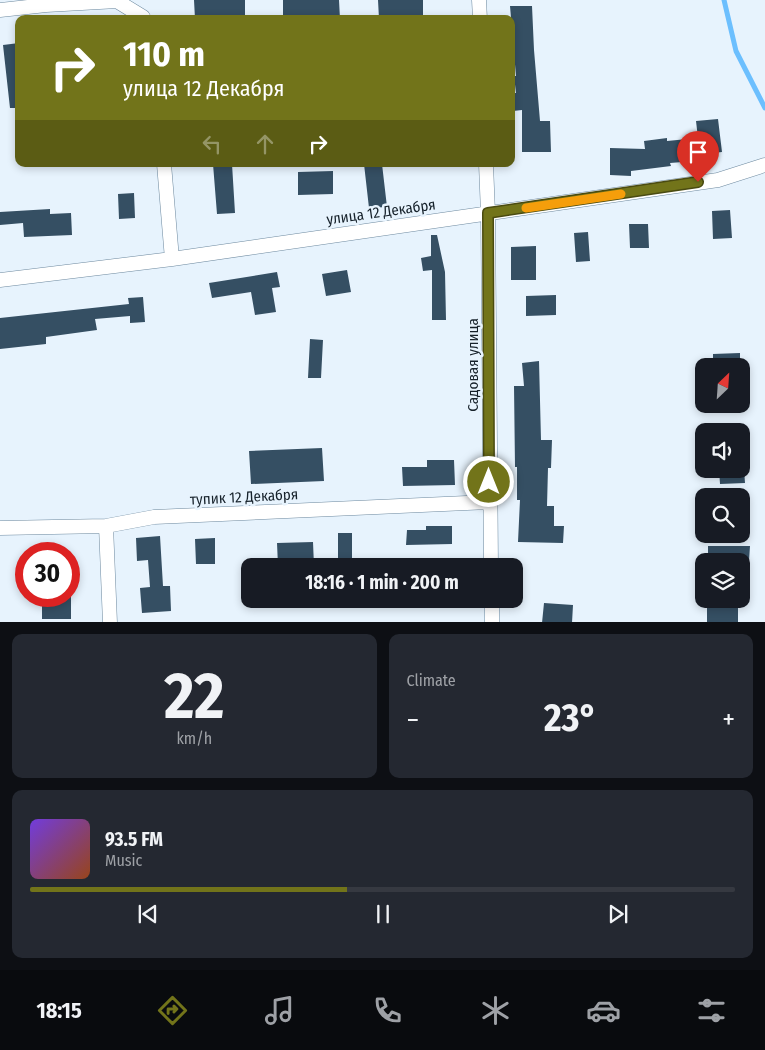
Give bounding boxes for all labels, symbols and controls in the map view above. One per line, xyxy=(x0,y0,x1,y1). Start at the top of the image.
text: 110 m xyxy=(123,33,205,75)
icon: right xyxy=(40,35,105,100)
text: улица 12 Декабря xyxy=(123,75,284,102)
icon: left xyxy=(198,130,226,158)
icon: ahead xyxy=(251,130,279,158)
icon: right xyxy=(304,130,332,158)
pin xyxy=(677,131,719,182)
icon: arrive xyxy=(684,138,712,166)
street label: улица 12 Декабря xyxy=(325,195,437,229)
street label: Садовая улица xyxy=(464,318,482,412)
north arrow xyxy=(695,358,750,412)
map controls xyxy=(695,358,750,608)
button: sound xyxy=(695,423,750,478)
position arrow xyxy=(462,455,514,507)
street label: тупик 12 Декабря xyxy=(189,485,299,509)
button: search xyxy=(695,488,750,543)
speed limit sign: 30 xyxy=(15,542,80,607)
button: layers xyxy=(695,553,750,608)
text: 18:16 · 1 min · 200 m xyxy=(305,571,459,594)
text: 22 xyxy=(164,657,224,735)
text: Climate xyxy=(407,671,456,690)
text: 23° xyxy=(544,695,597,741)
text: − xyxy=(407,703,419,736)
text: + xyxy=(722,703,735,736)
text: km/h xyxy=(176,729,212,748)
text: 93.5 FM xyxy=(105,828,163,851)
text: Music xyxy=(105,851,142,870)
icon: previous xyxy=(134,900,162,928)
icon: pause xyxy=(369,900,397,928)
icon: next xyxy=(604,900,632,928)
icon: directions xyxy=(155,993,190,1028)
icon: music xyxy=(262,993,297,1028)
icon: phone xyxy=(370,993,405,1028)
icon: climate xyxy=(478,993,513,1028)
icon: car xyxy=(586,993,621,1028)
icon: filters xyxy=(694,993,729,1028)
text: 18:15 xyxy=(36,997,82,1024)

